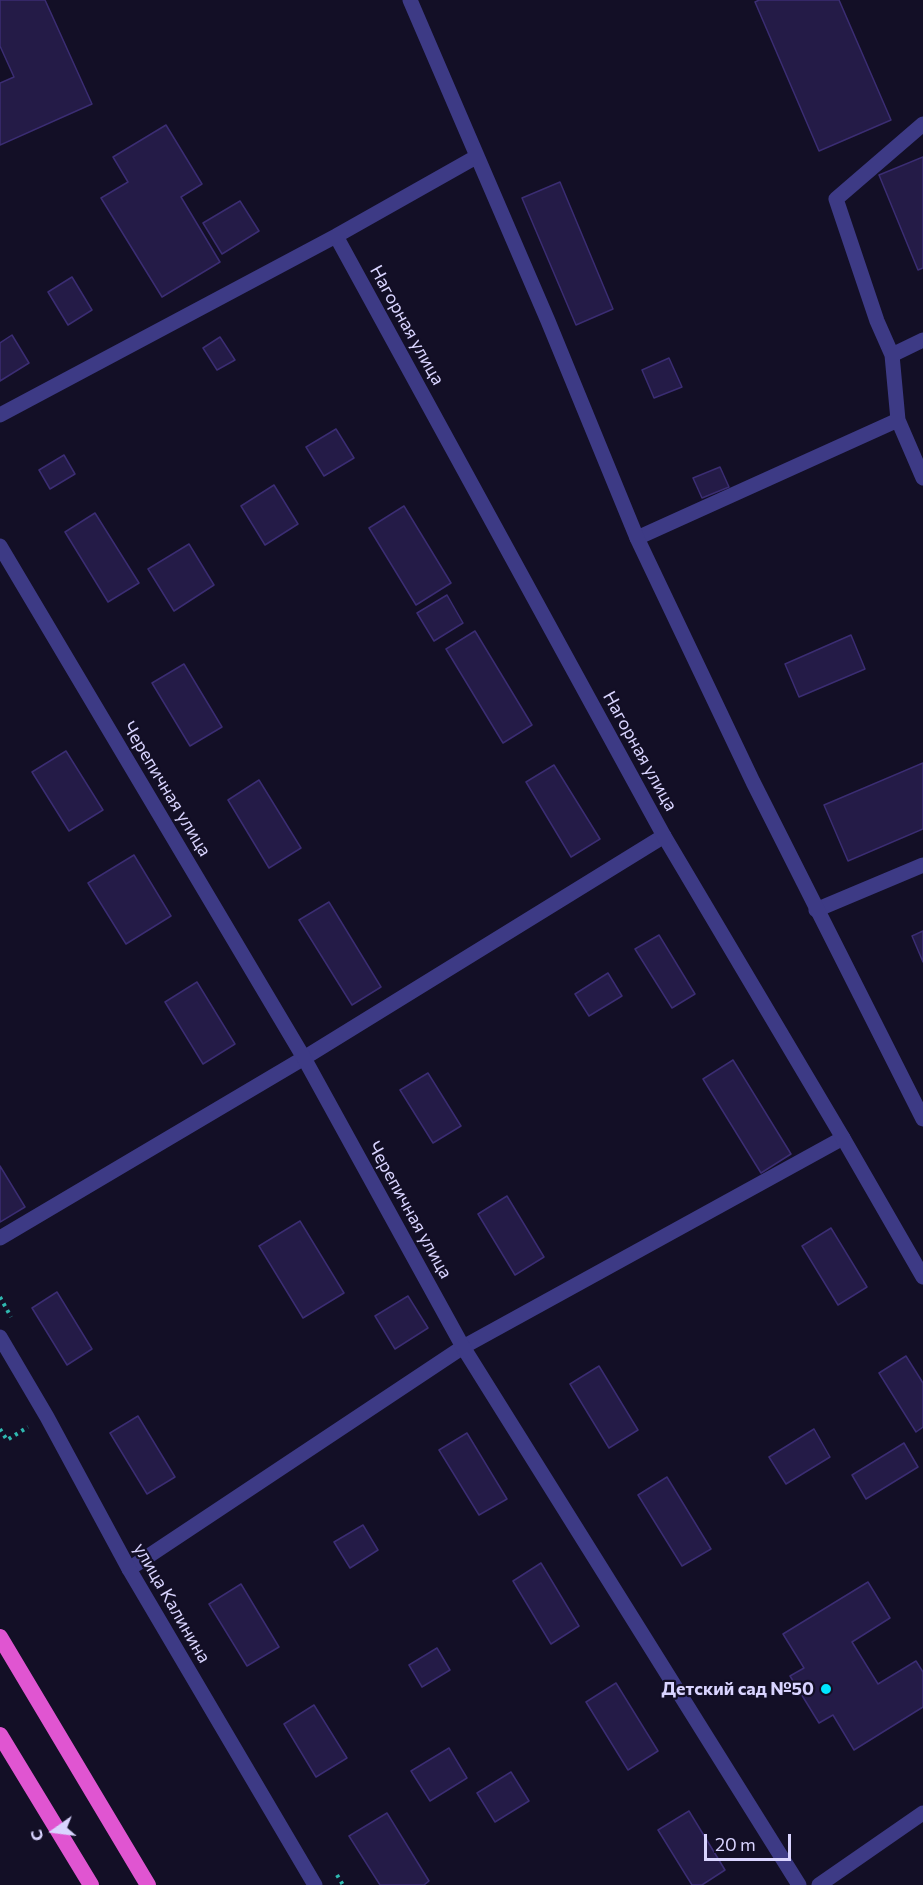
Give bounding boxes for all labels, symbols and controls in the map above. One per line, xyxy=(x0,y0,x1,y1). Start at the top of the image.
street label: Нагорная улица xyxy=(365,261,449,389)
street label: Нагорная улица xyxy=(598,687,682,815)
street label: Черепичная улица xyxy=(118,718,216,860)
street label: Черепичная улица xyxy=(363,1138,457,1282)
street label: улица Калинина xyxy=(129,1539,215,1667)
place label: Детский сад №50 xyxy=(662,1678,814,1700)
marker: Детский сад №50 xyxy=(819,1682,833,1696)
north arrow xyxy=(24,1801,84,1861)
scale bar xyxy=(707,1822,794,1860)
text: С xyxy=(26,1828,47,1843)
text: 20 m xyxy=(715,1833,756,1855)

